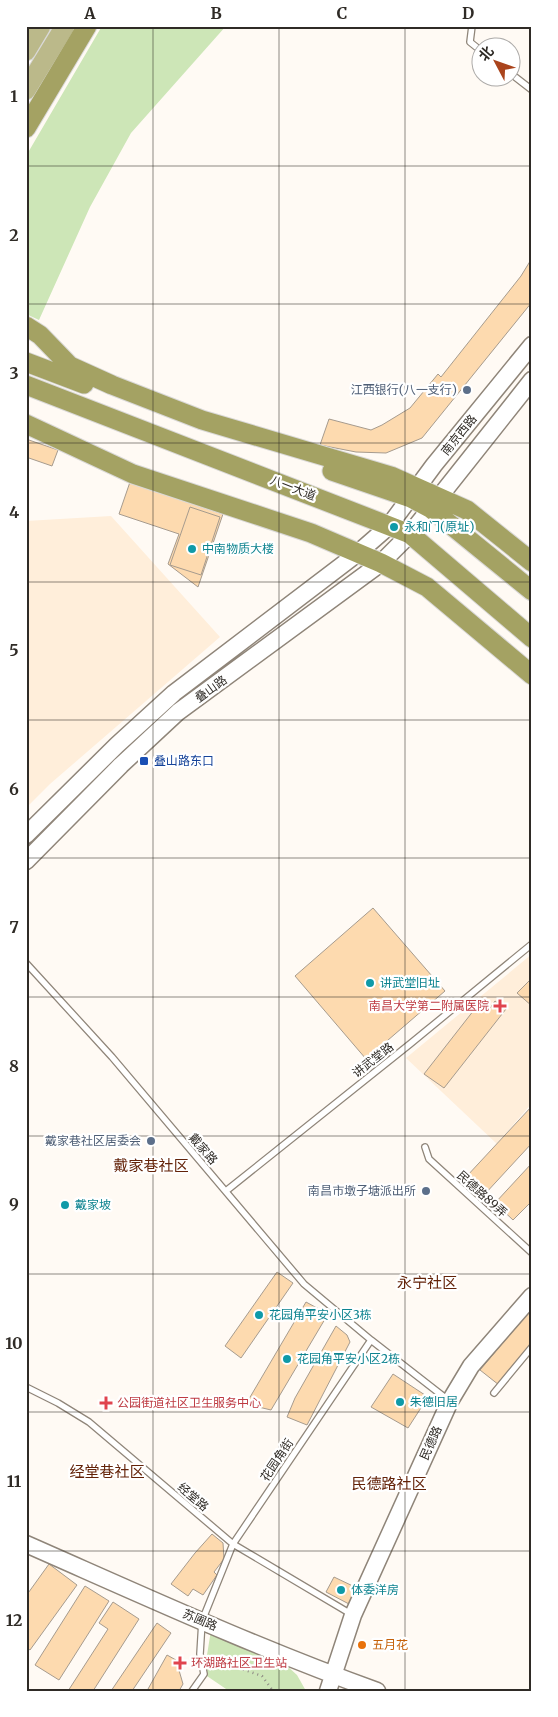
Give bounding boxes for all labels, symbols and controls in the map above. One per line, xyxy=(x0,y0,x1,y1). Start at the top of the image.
text: A xyxy=(83,3,96,23)
text: B xyxy=(210,3,222,23)
text: C xyxy=(337,3,347,23)
text: D xyxy=(462,3,474,23)
north arrow xyxy=(470,38,520,88)
text: 北 xyxy=(475,42,498,65)
text: 1 xyxy=(10,86,18,106)
text: 2 xyxy=(9,225,19,245)
text: 3 xyxy=(9,363,19,383)
place label: 江西银行(八一支行) xyxy=(351,382,457,397)
marker: 江西银行(八一支行) xyxy=(461,384,473,396)
street label: 南京西路 xyxy=(438,411,480,458)
street label: 八一大道 xyxy=(268,472,318,503)
text: 4 xyxy=(9,502,19,522)
place label: 永和门(原址) xyxy=(404,519,474,534)
marker: 永和门(原址) xyxy=(388,521,400,533)
place label: 中南物质大楼 xyxy=(202,541,274,556)
marker: 中南物质大楼 xyxy=(186,543,198,555)
text: 5 xyxy=(9,640,19,660)
street label: 叠山路 xyxy=(192,672,230,705)
place label: 叠山路东口 xyxy=(154,753,214,768)
marker: 叠山路东口 xyxy=(138,755,150,767)
text: 6 xyxy=(9,779,19,799)
text: 7 xyxy=(9,917,19,937)
place label: 讲武堂旧址 xyxy=(380,975,440,990)
marker: 讲武堂旧址 xyxy=(364,977,376,989)
place label: 南昌大学第二附属医院 xyxy=(369,998,489,1013)
marker: 南昌大学第二附属医院 xyxy=(493,999,507,1013)
street label: 讲武堂路 xyxy=(349,1039,396,1080)
text: 8 xyxy=(9,1056,19,1076)
street label: 戴家路 xyxy=(186,1130,221,1167)
place label: 戴家巷社区居委会 xyxy=(45,1133,141,1148)
marker: 戴家巷社区居委会 xyxy=(145,1135,157,1147)
district label: 戴家巷社区 xyxy=(113,1156,189,1175)
street label: 民德路89弄 xyxy=(454,1167,510,1220)
place label: 南昌市墩子塘派出所 xyxy=(308,1183,416,1198)
marker: 南昌市墩子塘派出所 xyxy=(420,1185,432,1197)
text: 9 xyxy=(9,1194,19,1214)
place label: 戴家坡 xyxy=(75,1197,111,1212)
marker: 戴家坡 xyxy=(59,1199,71,1211)
district label: 永宁社区 xyxy=(397,1273,457,1292)
place label: 花园角平安小区3栋 xyxy=(269,1307,372,1322)
marker: 花园角平安小区3栋 xyxy=(253,1309,265,1321)
text: 10 xyxy=(5,1333,23,1353)
place label: 花园角平安小区2栋 xyxy=(297,1351,400,1366)
marker: 花园角平安小区2栋 xyxy=(281,1353,293,1365)
place label: 朱德旧居 xyxy=(410,1394,458,1409)
place label: 公园街道社区卫生服务中心 xyxy=(117,1395,261,1410)
marker: 公园街道社区卫生服务中心 xyxy=(99,1396,113,1410)
marker: 朱德旧居 xyxy=(394,1396,406,1408)
street label: 民德路 xyxy=(416,1423,445,1462)
street label: 花园角街 xyxy=(257,1436,296,1484)
district label: 经堂巷社区 xyxy=(69,1462,145,1481)
text: 11 xyxy=(7,1471,22,1491)
district label: 民德路社区 xyxy=(351,1474,427,1493)
street label: 经堂路 xyxy=(175,1479,212,1514)
place label: 体委洋房 xyxy=(351,1582,399,1597)
marker: 体委洋房 xyxy=(335,1584,347,1596)
street label: 苏圃路 xyxy=(181,1606,220,1633)
text: 12 xyxy=(6,1610,22,1630)
place label: 五月花 xyxy=(372,1637,408,1652)
marker: 五月花 xyxy=(356,1639,368,1651)
place label: 环湖路社区卫生站 xyxy=(191,1655,287,1670)
marker: 环湖路社区卫生站 xyxy=(173,1656,187,1670)

